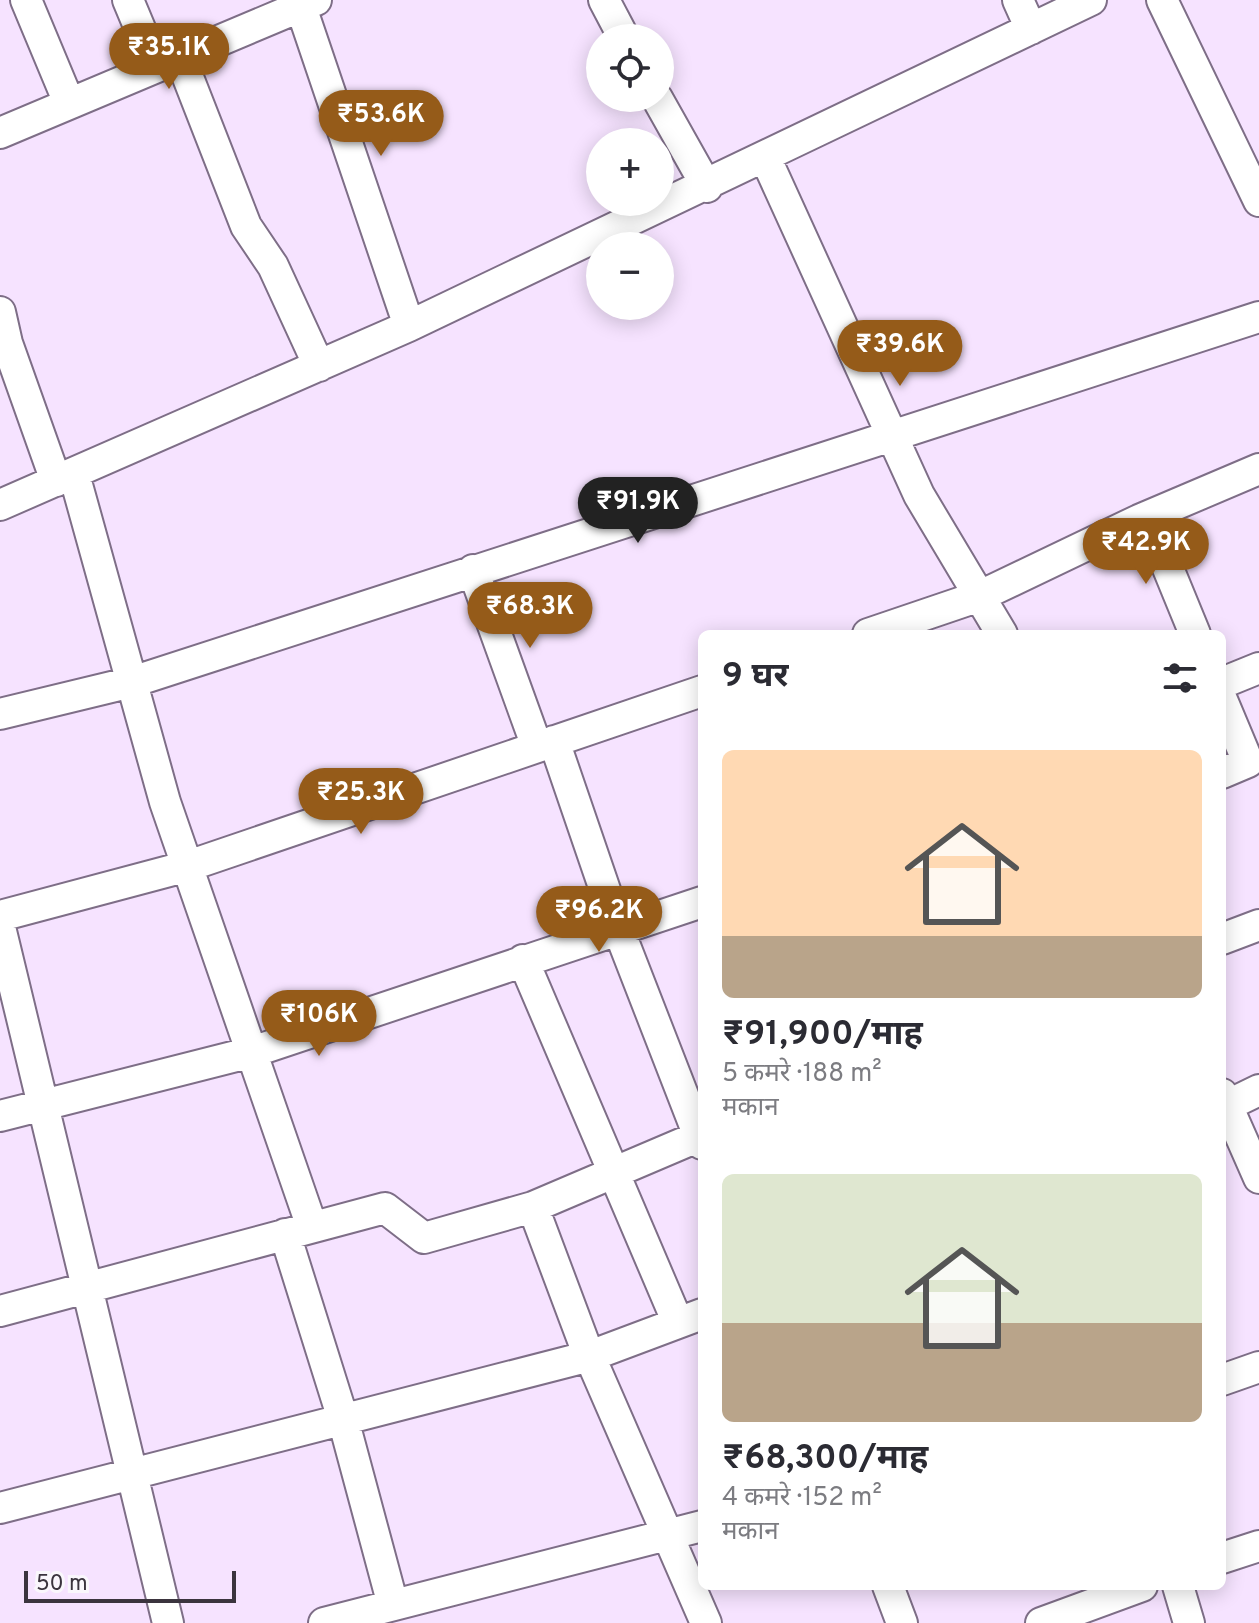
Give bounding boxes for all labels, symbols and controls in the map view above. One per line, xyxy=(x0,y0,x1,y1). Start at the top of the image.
pin: ₹35.1K xyxy=(104,23,234,91)
map controls xyxy=(586,24,674,320)
button: locate xyxy=(586,24,674,112)
text: ₹35.1K xyxy=(127,32,211,65)
pin: ₹53.6K xyxy=(316,90,446,158)
text: ₹53.6K xyxy=(337,99,425,132)
button: + xyxy=(586,128,674,216)
button: − xyxy=(586,232,674,320)
pin: ₹39.6K xyxy=(835,320,965,388)
text: ₹39.6K xyxy=(855,329,945,362)
pin: ₹91.9K xyxy=(573,477,703,545)
text: ₹91.9K xyxy=(596,486,680,519)
pin: ₹42.9K xyxy=(1081,518,1211,586)
text: ₹42.9K xyxy=(1101,527,1191,560)
pin: ₹68.3K xyxy=(465,582,595,650)
text: ₹68.3K xyxy=(485,591,575,624)
text: 9 घर xyxy=(722,656,788,699)
icon: filters xyxy=(1158,656,1202,700)
pin: ₹25.3K xyxy=(296,768,426,836)
text: ₹25.3K xyxy=(316,777,406,810)
icon: home xyxy=(890,802,1034,946)
pin: ₹96.2K xyxy=(534,886,664,954)
text: ₹96.2K xyxy=(554,895,644,928)
pin: ₹106K xyxy=(263,990,375,1058)
text: ₹106K xyxy=(280,999,358,1032)
text: ₹91,900/माह xyxy=(722,1014,923,1057)
text: 5 कमरे · 188 m² xyxy=(722,1058,882,1091)
text: मकान xyxy=(722,1092,779,1125)
icon: home xyxy=(890,1226,1034,1370)
text: ₹68,300/माह xyxy=(722,1438,928,1481)
text: 4 कमरे · 152 m² xyxy=(722,1482,882,1515)
text: मकान xyxy=(722,1516,779,1549)
scale bar xyxy=(24,1567,236,1603)
text: 50 m xyxy=(36,1571,88,1598)

